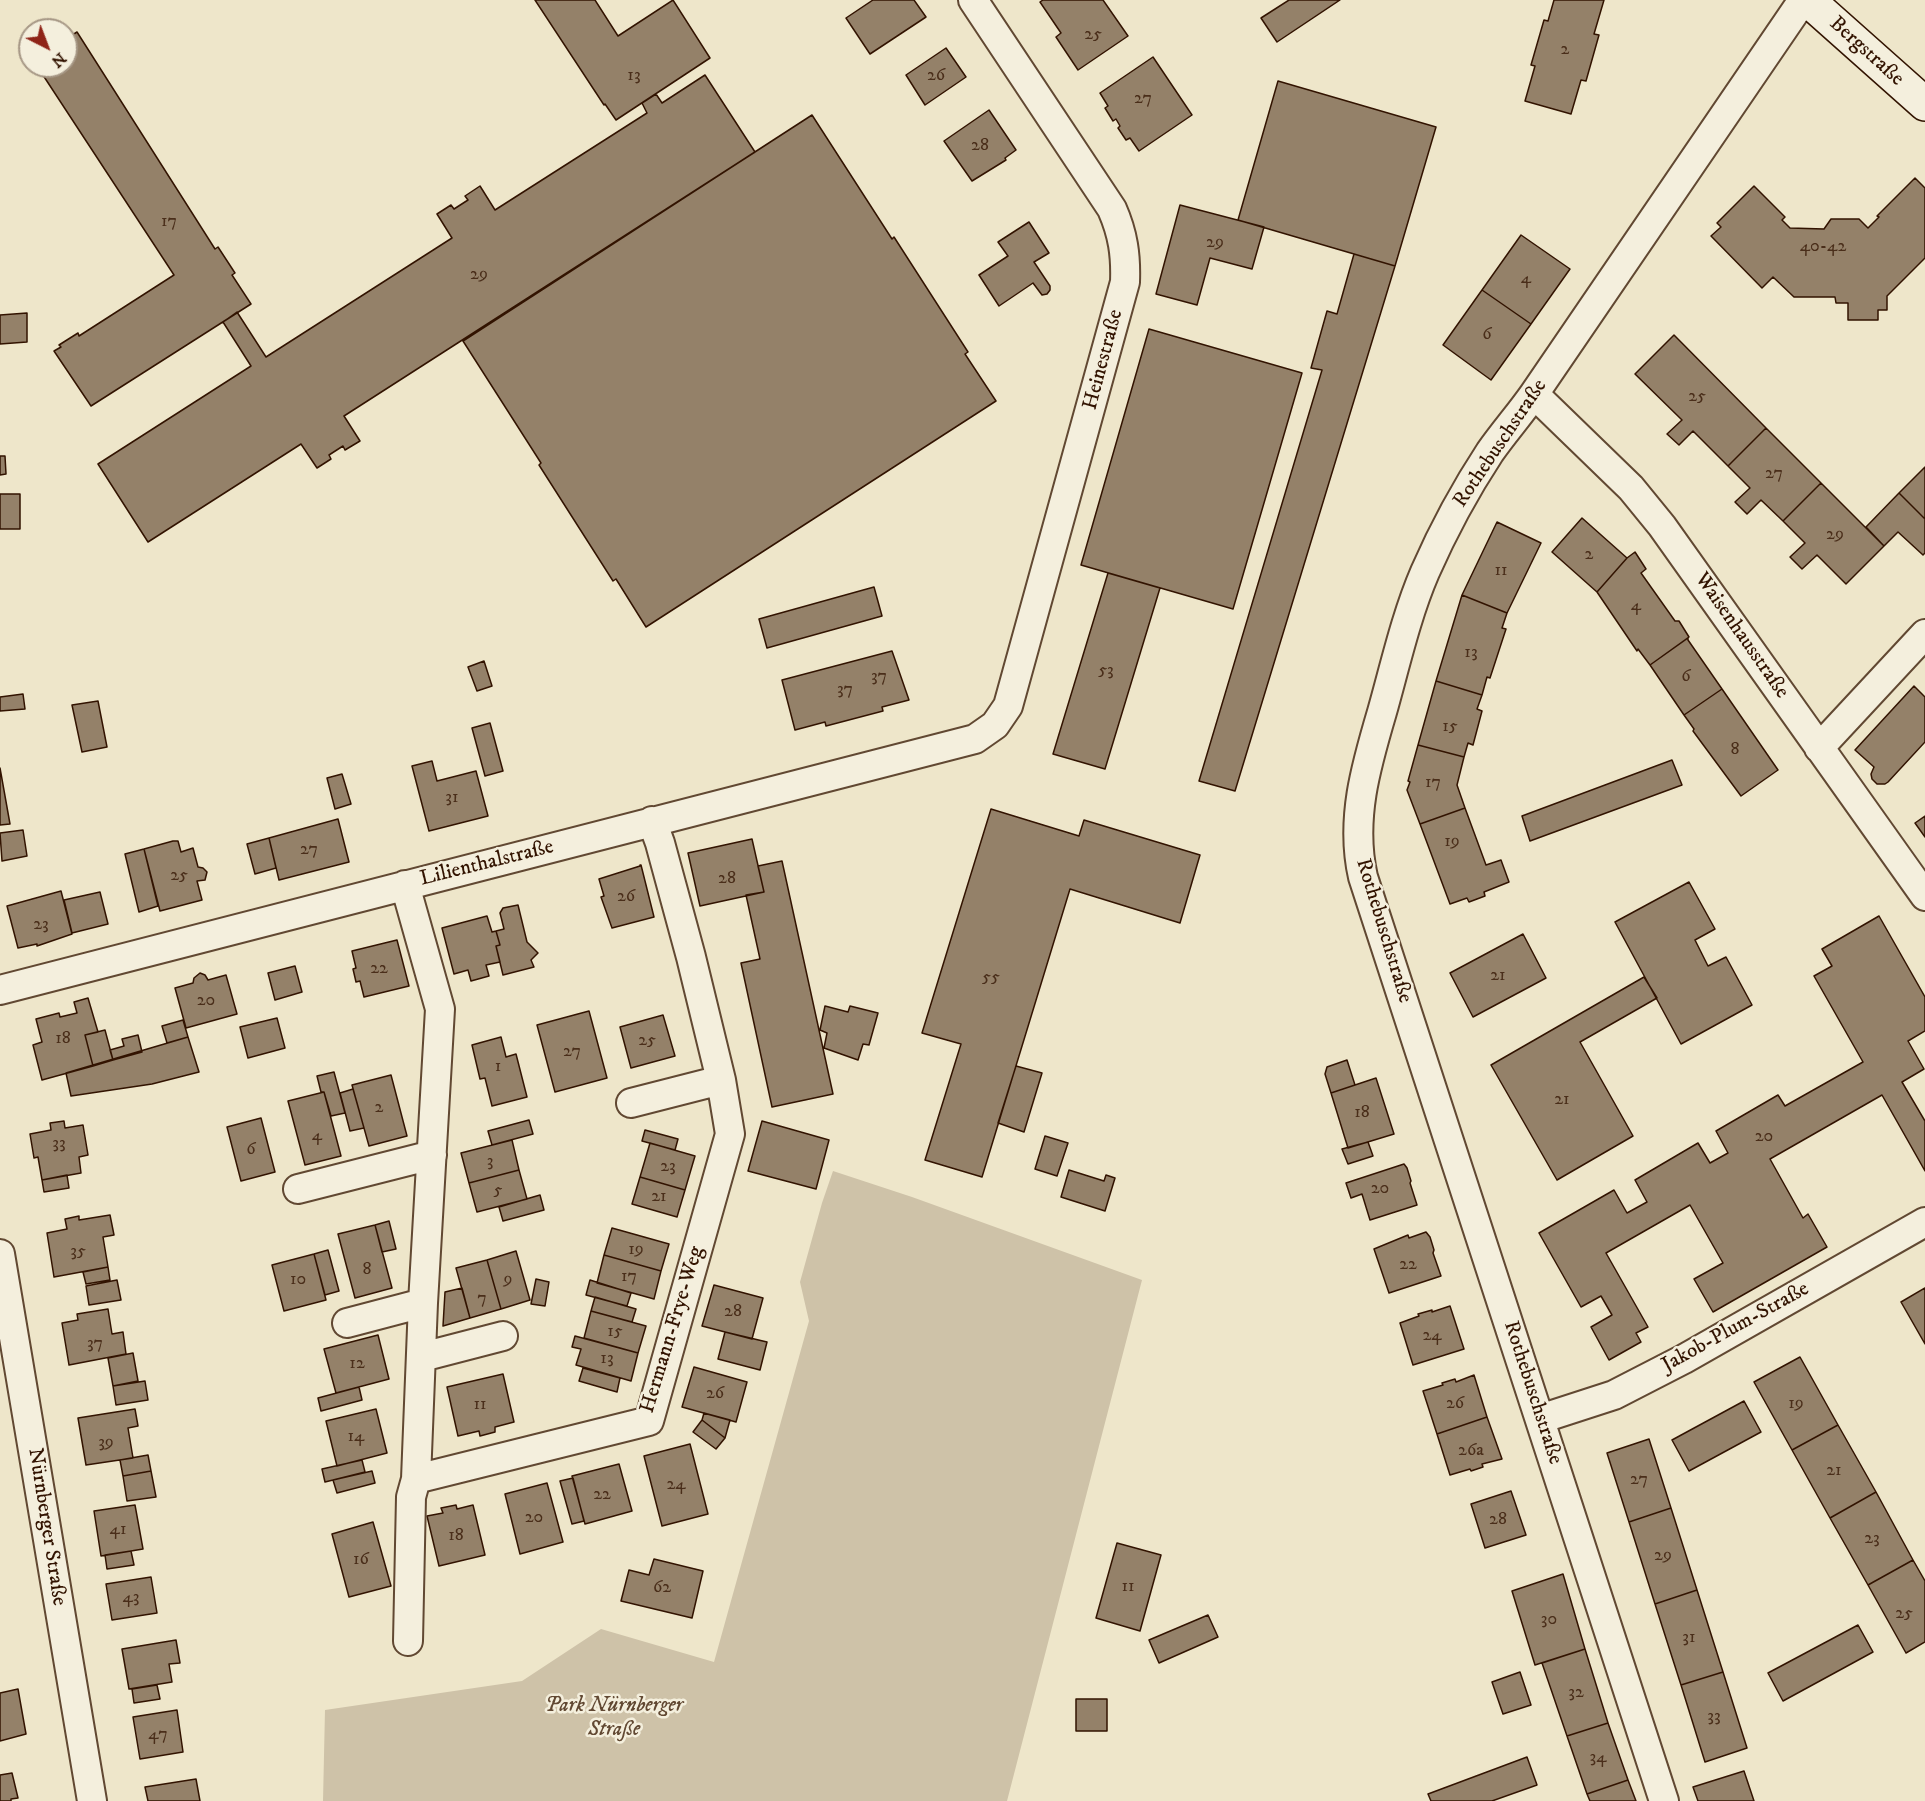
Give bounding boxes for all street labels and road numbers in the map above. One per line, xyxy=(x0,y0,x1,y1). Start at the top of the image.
street label: Bergstraße xyxy=(1823,12,1909,92)
street label: Heinestraße xyxy=(1079,307,1129,413)
street label: Rothebuschstraße xyxy=(1449,375,1553,513)
street label: Waisenhausstraße xyxy=(1688,568,1794,704)
street label: Lilienthalstraße xyxy=(418,835,556,893)
street label: Rothebuschstraße xyxy=(1349,856,1417,1006)
street label: Hermann-Frye-Weg xyxy=(636,1244,710,1416)
street label: Jakob-Plum-Straße xyxy=(1658,1277,1814,1379)
street label: Rothebuschstraße xyxy=(1497,1318,1567,1468)
street label: Nürnberger Straße xyxy=(21,1446,71,1608)

